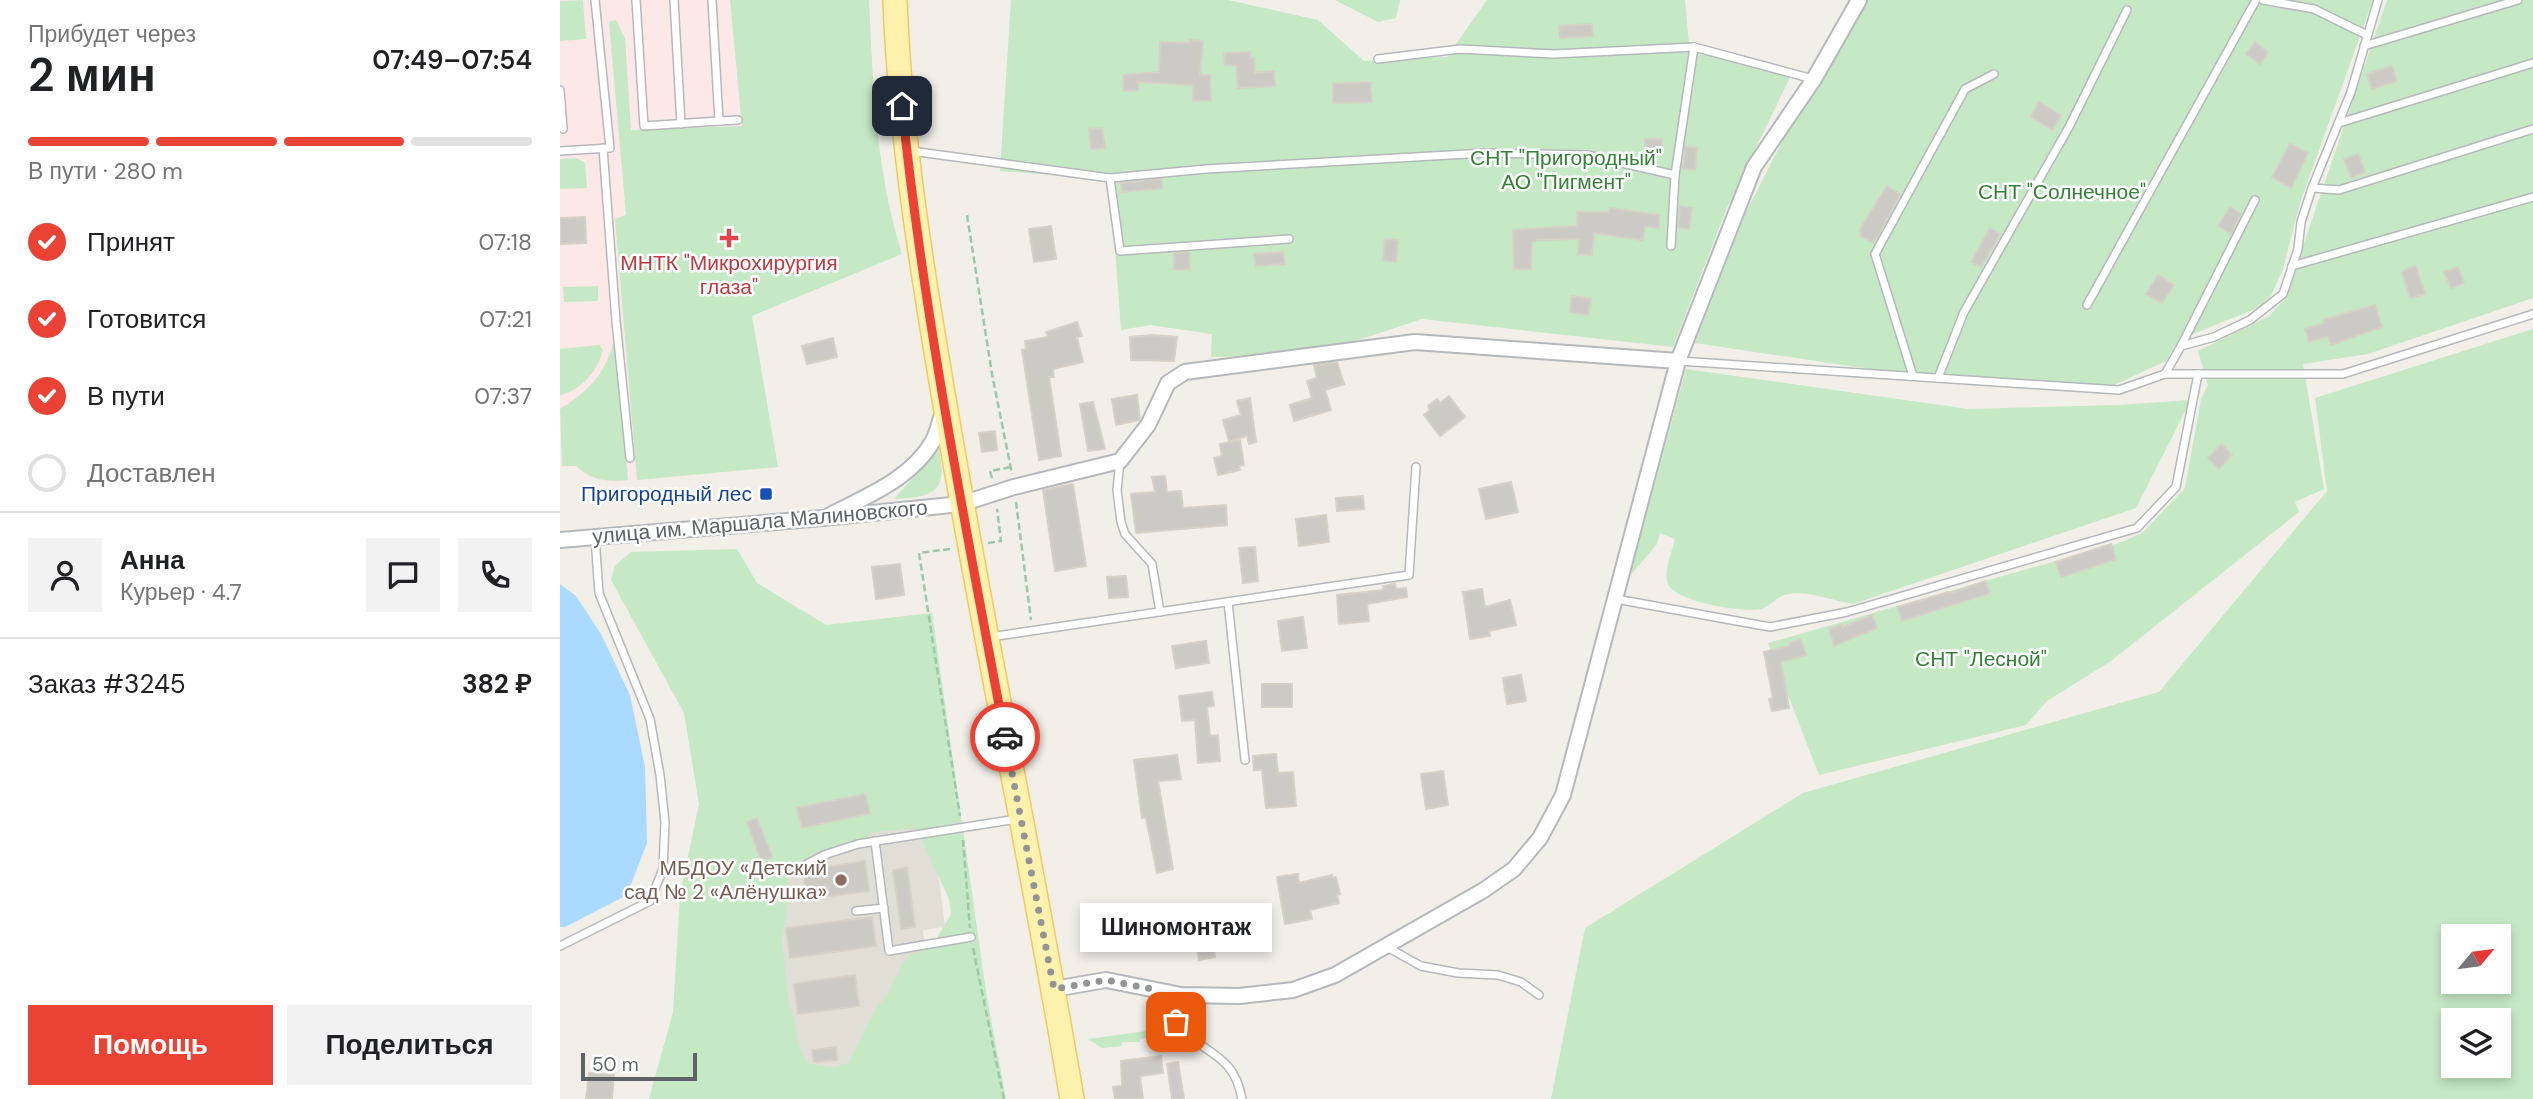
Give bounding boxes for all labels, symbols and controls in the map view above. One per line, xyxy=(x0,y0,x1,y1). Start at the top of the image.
text: Прибудет через xyxy=(28,19,196,49)
text: 07:49–07:54 xyxy=(372,43,532,77)
text: 2 мин xyxy=(28,45,156,105)
pin xyxy=(872,76,932,136)
icon: home xyxy=(883,87,921,125)
park label: СНТ "Пригородный" АО "Пигмент" xyxy=(1470,144,1662,196)
text: В пути · 280 m xyxy=(28,156,183,186)
park label: СНТ "Солнечное" xyxy=(1978,178,2146,206)
icon: check xyxy=(28,223,66,261)
text: Принят xyxy=(87,225,175,259)
text: 07:18 xyxy=(479,227,532,257)
marker: МНТК "Микрохирургия глаза" xyxy=(719,228,739,248)
place label: МНТК "Микрохирургия глаза" xyxy=(620,249,838,301)
icon: check xyxy=(28,300,66,338)
text: Готовится xyxy=(87,302,206,336)
text: 07:21 xyxy=(479,304,532,334)
icon: check xyxy=(28,377,66,415)
text: В пути xyxy=(87,379,165,413)
text: 07:37 xyxy=(474,381,532,411)
text: Доставлен xyxy=(87,456,216,490)
place label: Пригородный лес xyxy=(581,480,752,508)
marker: Пригородный лес xyxy=(758,486,774,502)
street label: улица им. Маршала Малиновского xyxy=(591,493,929,551)
button: person xyxy=(28,538,102,612)
button: chat xyxy=(366,538,440,612)
button: phone xyxy=(458,538,532,612)
text: Анна xyxy=(120,543,185,577)
text: Курьер · 4.7 xyxy=(120,577,242,607)
park label: СНТ "Лесной" xyxy=(1915,645,2047,673)
text: Заказ #3245 xyxy=(28,667,186,701)
text: 382 ₽ xyxy=(462,667,532,701)
courier xyxy=(970,702,1040,772)
icon: car xyxy=(986,718,1024,756)
place label: МБДОУ «Детский сад № 2 «Алёнушка» xyxy=(624,854,827,906)
marker: МБДОУ «Детский сад № 2 «Алёнушка» xyxy=(833,872,849,888)
callout: Шиномонтаж xyxy=(1080,903,1272,952)
text: Шиномонтаж xyxy=(1101,912,1251,942)
north arrow xyxy=(2441,924,2511,994)
map controls xyxy=(2441,924,2511,1078)
pin xyxy=(1146,992,1206,1052)
icon: bag xyxy=(1157,1003,1195,1041)
button: Помощь xyxy=(28,1005,273,1085)
button: Поделиться xyxy=(287,1005,532,1085)
button: layers xyxy=(2441,1008,2511,1078)
scale bar xyxy=(581,1050,696,1082)
text: 50 m xyxy=(592,1052,639,1077)

